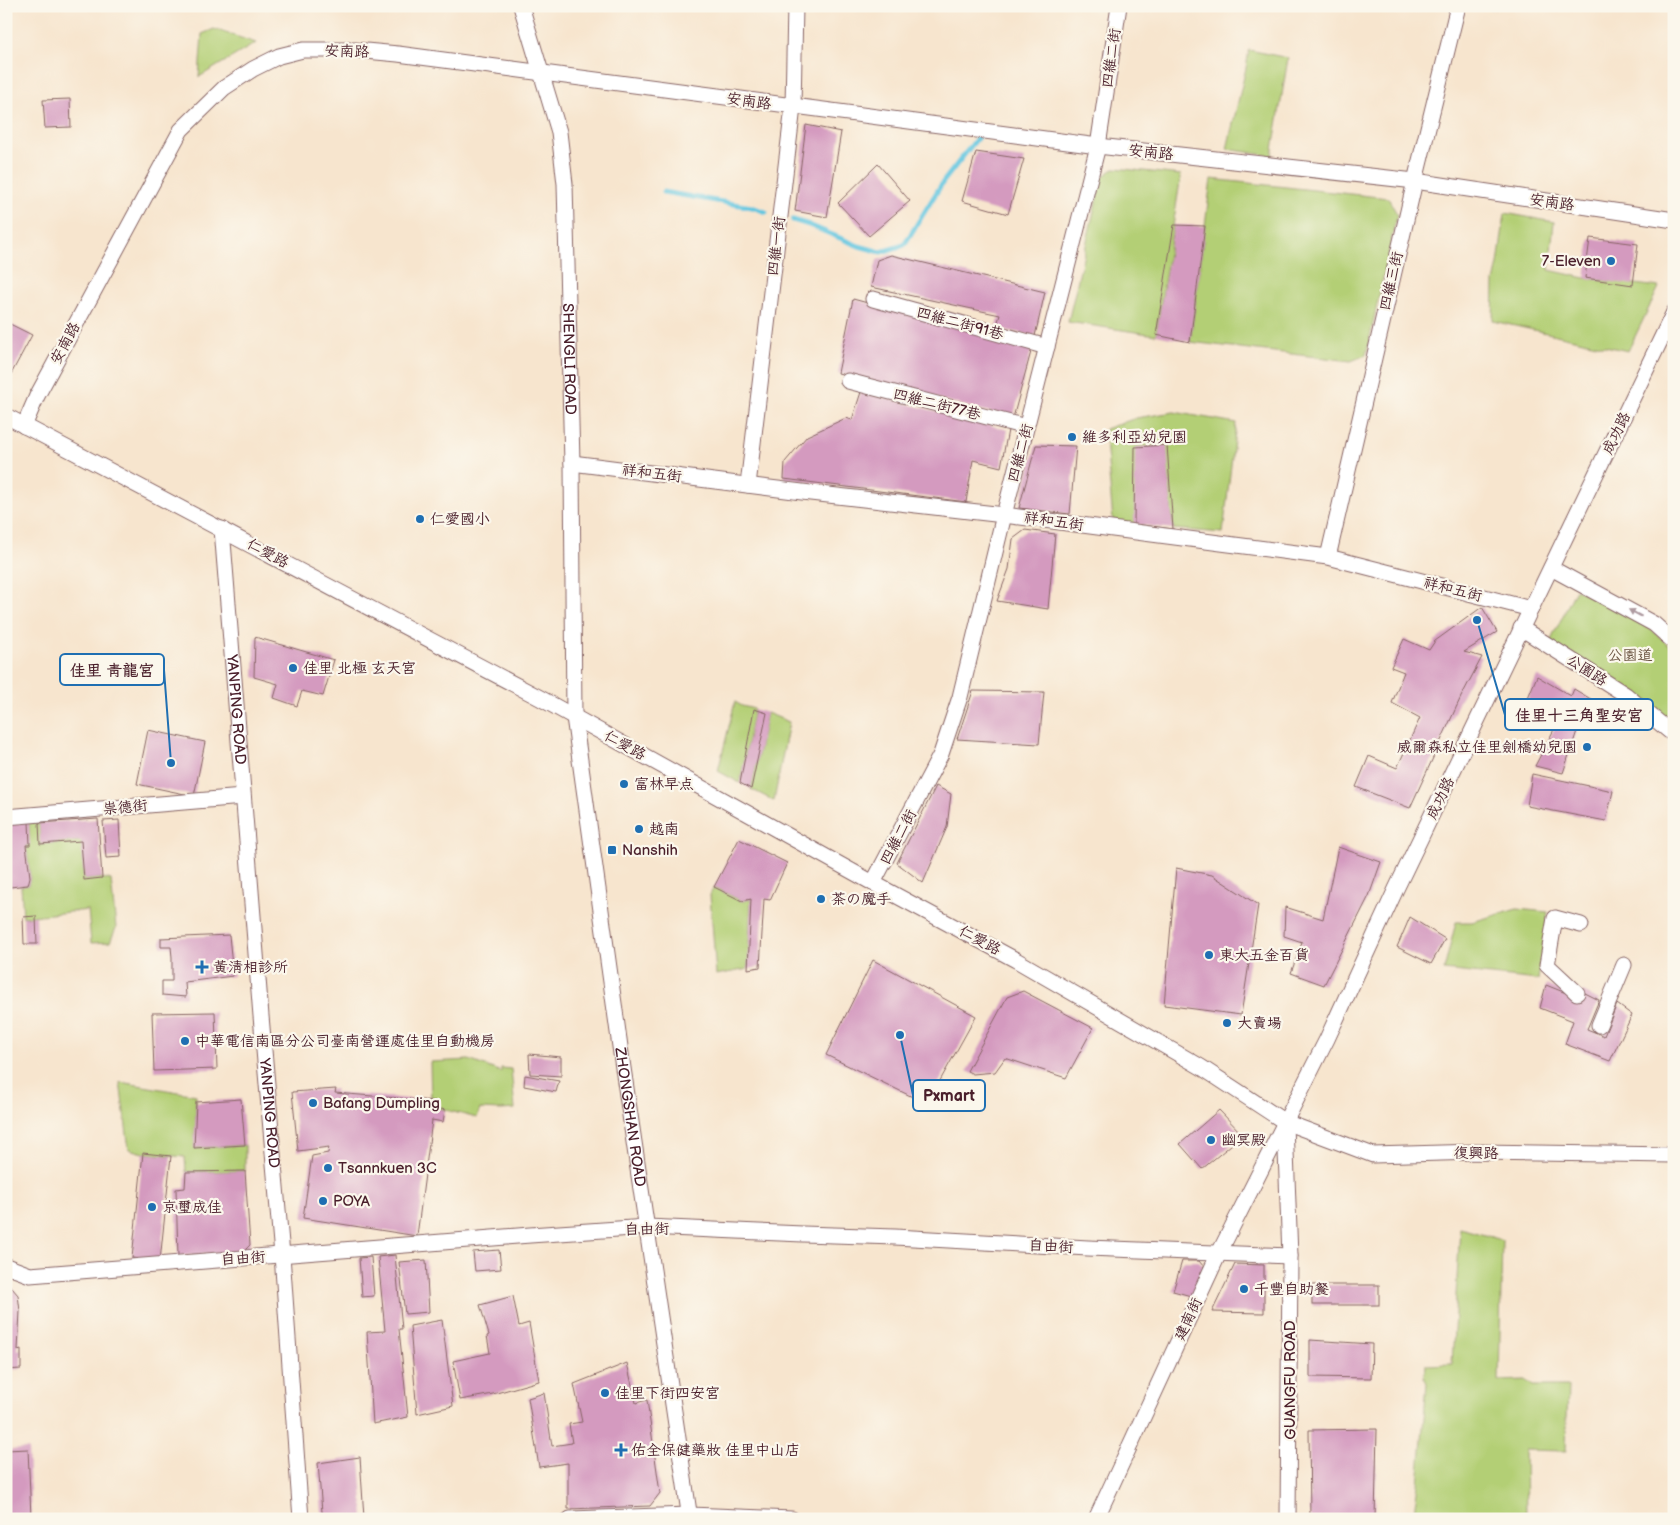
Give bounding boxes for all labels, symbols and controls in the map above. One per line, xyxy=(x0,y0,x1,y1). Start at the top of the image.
street label: 四維二街 xyxy=(1098,27,1125,89)
street label: 安南路 xyxy=(324,41,370,62)
street label: 安南路 xyxy=(725,89,773,114)
street label: 安南路 xyxy=(1128,141,1174,164)
street label: 安南路 xyxy=(1528,190,1576,215)
street label: 四維一街 xyxy=(763,215,790,277)
street label: 四維三街 xyxy=(1375,250,1407,312)
place label: 7-Eleven xyxy=(1542,252,1601,271)
marker: 7-Eleven xyxy=(1605,255,1617,267)
street label: SHENGLI ROAD xyxy=(558,303,580,415)
street label: 四維二街91巷 xyxy=(914,303,1006,344)
street label: 安南路 xyxy=(46,319,84,368)
street label: 四維二街77巷 xyxy=(891,384,983,425)
street label: 成功路 xyxy=(1598,409,1635,458)
street label: 四維二街 xyxy=(1004,422,1037,485)
place label: 維多利亞幼兒園 xyxy=(1082,428,1187,447)
marker: 維多利亞幼兒園 xyxy=(1066,431,1078,443)
street label: 祥和五街 xyxy=(621,460,683,487)
street label: 祥和五街 xyxy=(1023,508,1085,535)
place label: 仁愛國小 xyxy=(430,510,490,529)
marker: 仁愛國小 xyxy=(414,513,426,525)
street label: 仁愛路 xyxy=(243,534,292,572)
street label: 祥和五街 xyxy=(1421,573,1484,606)
one-way arrow xyxy=(1628,609,1642,618)
park label: 公園道 xyxy=(1607,646,1653,665)
street label: 公園路 xyxy=(1563,650,1611,691)
street label: YANPING ROAD xyxy=(222,653,250,765)
callout: 佳里 青龍宮 xyxy=(60,654,164,685)
place label: 佳里 北極 玄天宮 xyxy=(303,659,416,678)
text: 佳里 青龍宮 xyxy=(70,662,154,681)
marker: 佳里 北極 玄天宮 xyxy=(287,662,299,674)
callout: 佳里十三角聖安宮 xyxy=(1505,699,1653,730)
text: 佳里十三角聖安宮 xyxy=(1515,707,1643,726)
street label: 仁愛路 xyxy=(600,726,649,765)
place label: 威爾森私立佳里劍橋幼兒園 xyxy=(1397,738,1577,757)
marker: 威爾森私立佳里劍橋幼兒園 xyxy=(1581,741,1593,753)
street label: 成功路 xyxy=(1422,774,1459,823)
place label: 富林早点 xyxy=(634,775,694,794)
marker: 富林早点 xyxy=(618,778,630,790)
street label: 祟德街 xyxy=(102,796,148,819)
street label: 四維二街 xyxy=(876,806,921,868)
place label: 越南 xyxy=(649,820,679,839)
marker: 越南 xyxy=(633,823,645,835)
place label: Nanshih xyxy=(622,841,678,860)
marker: Nanshih xyxy=(606,844,618,856)
place label: 茶の魔手 xyxy=(831,890,891,909)
marker: 茶の魔手 xyxy=(815,893,827,905)
street label: 仁愛路 xyxy=(955,921,1004,959)
place label: 東大五金百貨 xyxy=(1219,946,1309,965)
marker: 東大五金百貨 xyxy=(1203,949,1215,961)
place label: 黃清相診所 xyxy=(213,958,288,977)
marker: 黃清相診所 xyxy=(195,960,209,974)
place label: 大賣場 xyxy=(1237,1014,1282,1033)
marker: 大賣場 xyxy=(1221,1017,1233,1029)
place label: 中華電信南區分公司臺南營運處佳里自動機房 xyxy=(195,1032,495,1051)
marker: 中華電信南區分公司臺南營運處佳里自動機房 xyxy=(179,1035,191,1047)
street label: ZHONGSHAN ROAD xyxy=(610,1045,650,1188)
street label: YANPING ROAD xyxy=(255,1056,283,1169)
callout: Pxmart xyxy=(913,1080,985,1111)
text: Pxmart xyxy=(923,1087,976,1106)
place label: Bafang Dumpling xyxy=(323,1094,440,1113)
marker: Bafang Dumpling xyxy=(307,1097,319,1109)
place label: 幽冥殿 xyxy=(1221,1131,1266,1150)
marker: 幽冥殿 xyxy=(1205,1134,1217,1146)
street label: 復興路 xyxy=(1453,1144,1499,1163)
place label: Tsannkuen 3C xyxy=(338,1159,437,1178)
marker: Tsannkuen 3C xyxy=(322,1162,334,1174)
place label: POYA xyxy=(333,1192,371,1211)
marker: POYA xyxy=(317,1195,329,1207)
place label: 京璽成佳 xyxy=(162,1198,222,1217)
marker: 京璽成佳 xyxy=(146,1201,158,1213)
street label: 自由街 xyxy=(624,1220,670,1239)
street label: 自由街 xyxy=(1028,1236,1074,1257)
street label: 自由街 xyxy=(220,1247,266,1270)
place label: 千豐自助餐 xyxy=(1254,1280,1329,1299)
marker: 千豐自助餐 xyxy=(1238,1283,1250,1295)
street label: 建南街 xyxy=(1170,1295,1207,1344)
street label: GUANGFU ROAD xyxy=(1281,1320,1300,1440)
place label: 佳里下街四安宮 xyxy=(615,1384,720,1403)
marker: 佳里下街四安宮 xyxy=(599,1387,611,1399)
place label: 佑全保健藥妝 佳里中山店 xyxy=(631,1441,800,1460)
marker: 佑全保健藥妝 佳里中山店 xyxy=(615,1444,627,1456)

